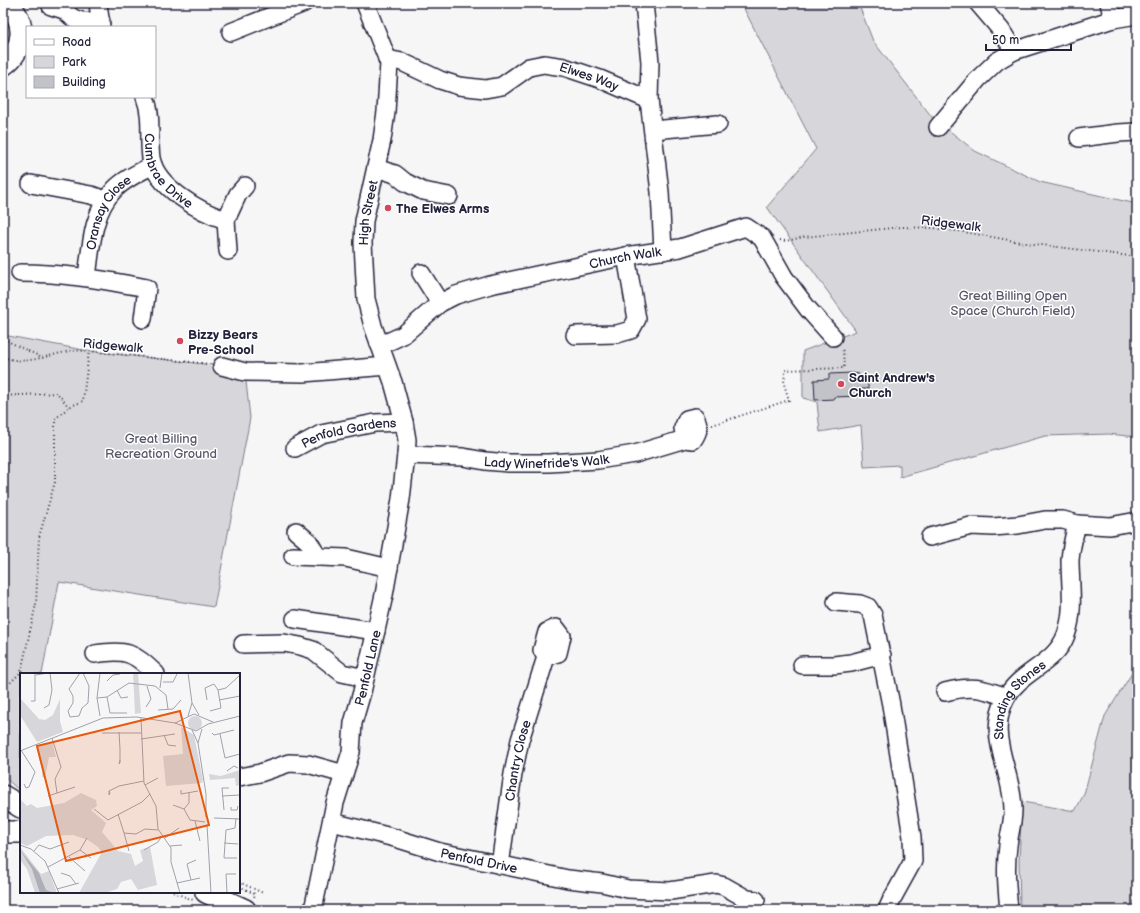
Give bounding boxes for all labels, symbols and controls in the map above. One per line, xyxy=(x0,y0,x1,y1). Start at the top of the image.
legend xyxy=(26,26,156,98)
scale bar xyxy=(986,26,1071,52)
text: 50 m xyxy=(992,33,1019,48)
text: Road xyxy=(62,35,91,50)
text: Park xyxy=(62,55,86,70)
street label: Elwes Way xyxy=(557,59,621,95)
text: Building xyxy=(62,75,106,90)
street label: Cumbrae Drive xyxy=(141,133,196,212)
street label: Oransay Close xyxy=(83,172,135,251)
street label: High Street xyxy=(356,179,382,246)
place label: The Elwes Arms xyxy=(396,201,489,217)
marker: The Elwes Arms xyxy=(383,203,393,213)
street label: Ridgewalk xyxy=(920,212,982,236)
street label: Church Walk xyxy=(588,244,663,273)
park label: Great Billing Open Space (Church Field) xyxy=(951,288,1076,319)
place label: Bizzy Bears Pre-School xyxy=(188,327,258,358)
street label: Ridgewalk xyxy=(82,335,144,357)
marker: Bizzy Bears Pre-School xyxy=(175,336,185,346)
place label: Saint Andrew's Church xyxy=(849,370,935,401)
marker: Saint Andrew's Church xyxy=(836,379,846,389)
street label: Penfold Gardens xyxy=(299,415,397,452)
park label: Great Billing Recreation Ground xyxy=(105,431,217,462)
street label: Lady Winefride's Walk xyxy=(483,451,611,472)
street label: Penfold Lane xyxy=(351,628,385,708)
street label: Standing Stones xyxy=(991,657,1050,740)
inset map xyxy=(20,673,240,893)
street label: Chantry Close xyxy=(502,718,535,802)
street label: Penfold Drive xyxy=(439,845,519,877)

